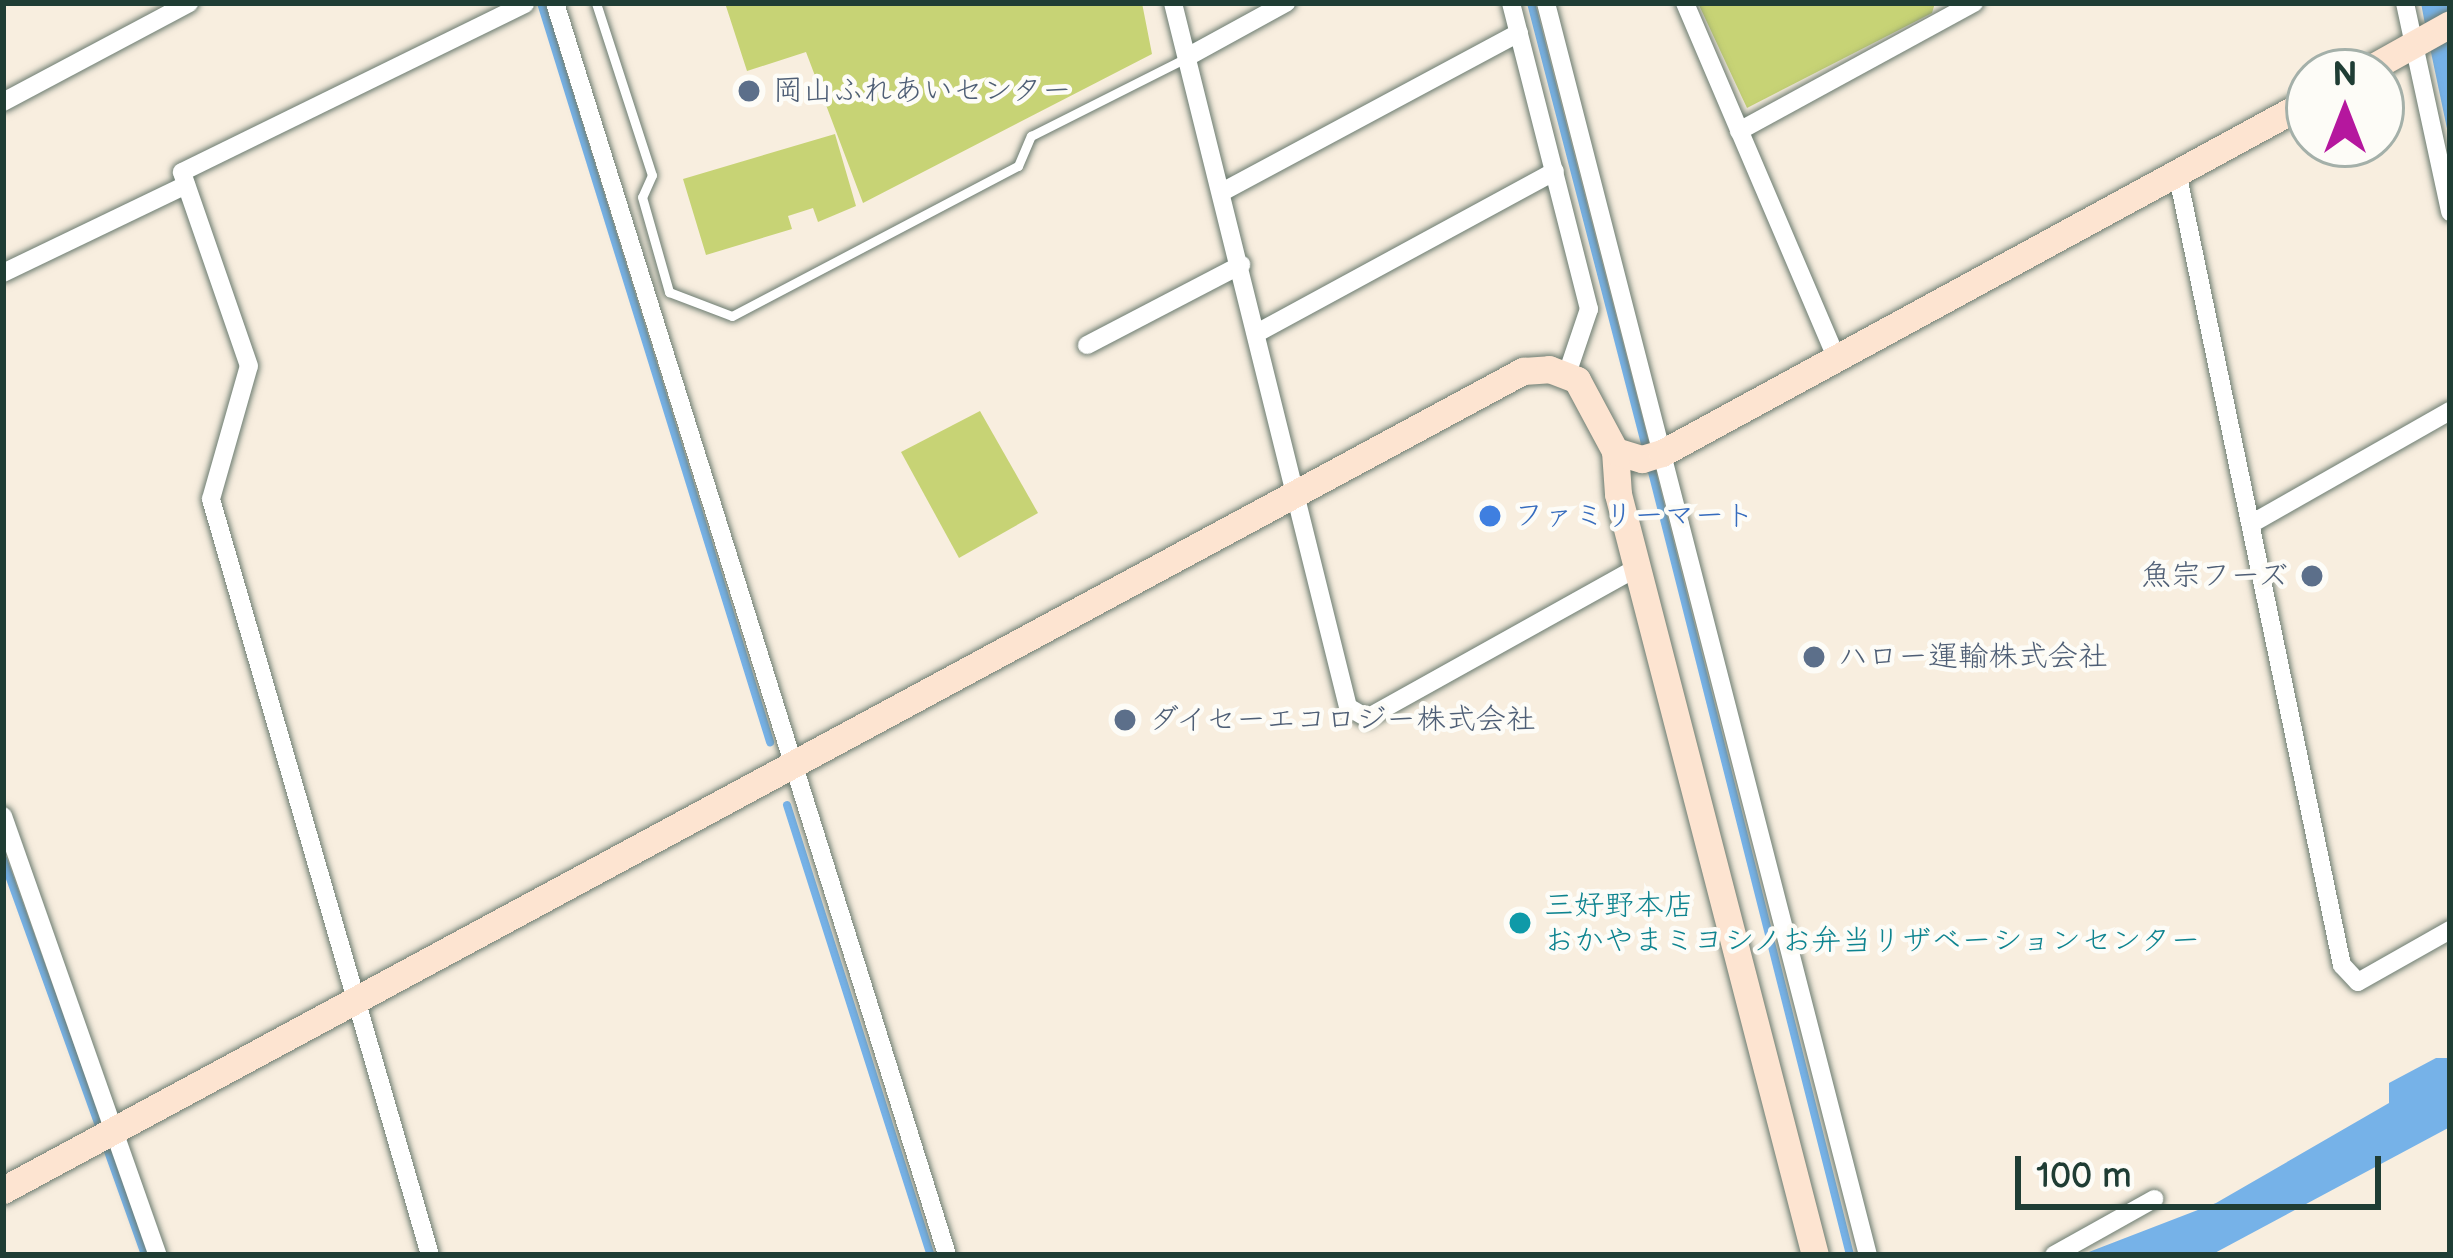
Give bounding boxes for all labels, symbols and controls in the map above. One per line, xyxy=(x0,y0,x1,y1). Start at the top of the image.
north arrow xyxy=(2285,48,2405,168)
text: N xyxy=(2333,55,2357,95)
place label: 岡山ふれあいセンター xyxy=(773,73,1073,109)
marker: 岡山ふれあいセンター xyxy=(736,78,762,104)
place label: ファミリーマート xyxy=(1514,498,1754,534)
marker: ファミリーマート xyxy=(1477,503,1503,529)
place label: 魚宗フーズ xyxy=(2139,558,2288,594)
marker: 魚宗フーズ xyxy=(2299,563,2325,589)
place label: ハロー運輸株式会社 xyxy=(1838,639,2108,675)
marker: ハロー運輸株式会社 xyxy=(1801,644,1827,670)
place label: ダイセーエコロジー株式会社 xyxy=(1149,702,1539,738)
marker: ダイセーエコロジー株式会社 xyxy=(1112,707,1138,733)
place label: 三好野本店 おかやまミヨシノお弁当リザベーションセンター xyxy=(1544,888,2204,958)
marker: 三好野本店 おかやまミヨシノお弁当リザベーションセンター xyxy=(1507,910,1533,936)
scale bar xyxy=(2021,1132,2387,1206)
text: 100 m xyxy=(2036,1155,2132,1198)

